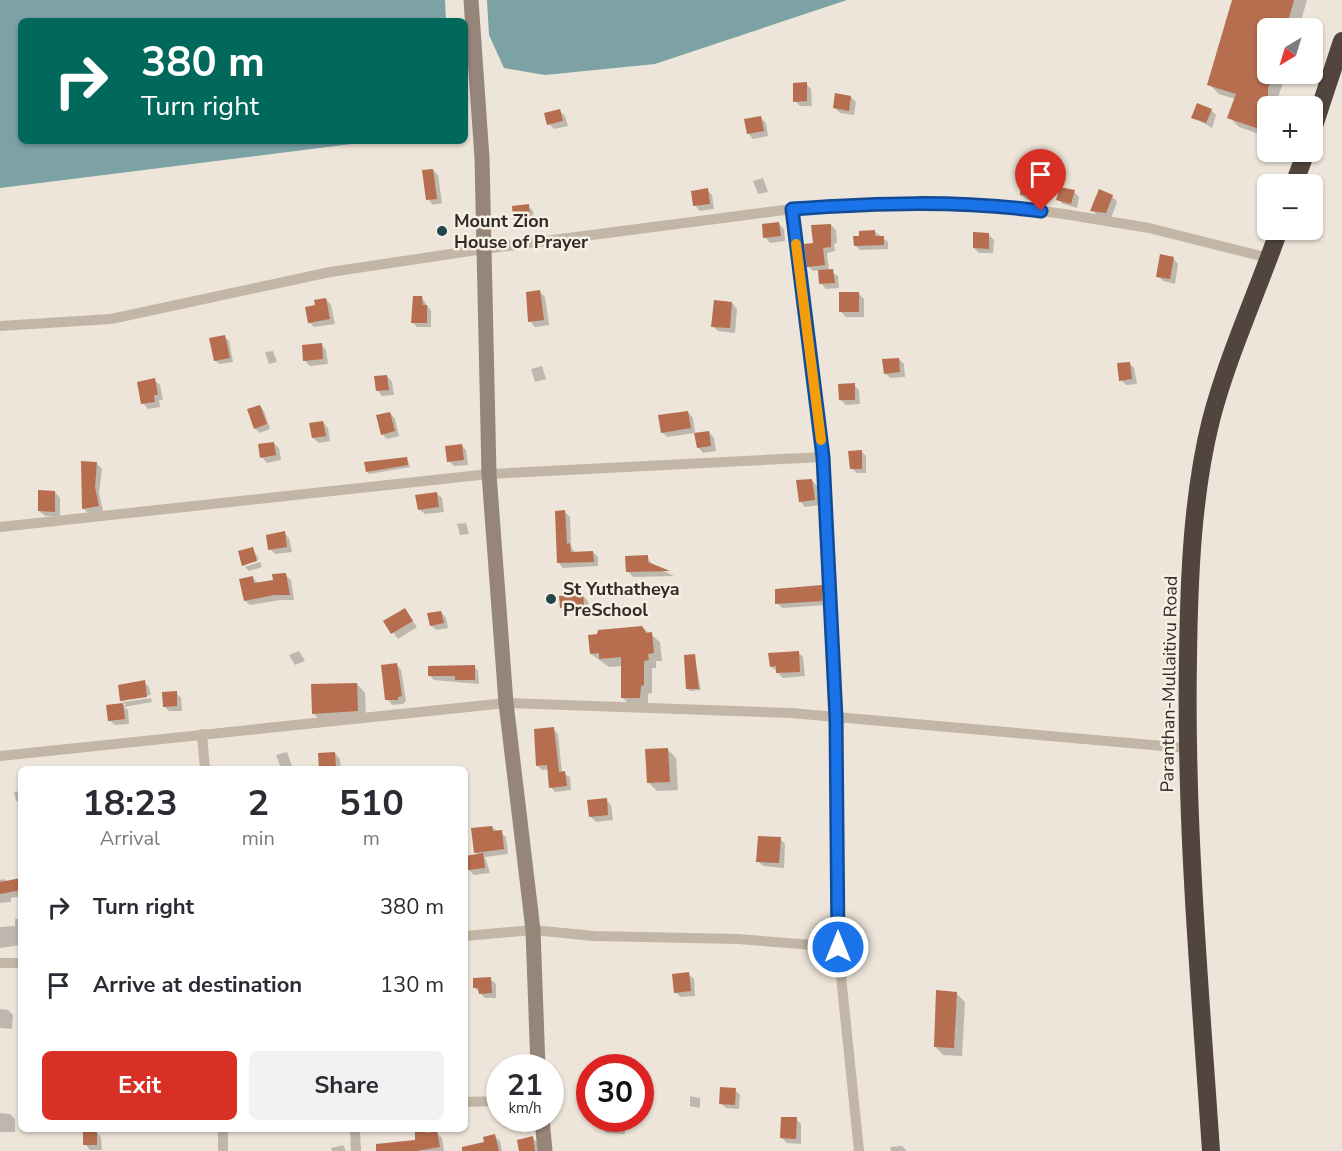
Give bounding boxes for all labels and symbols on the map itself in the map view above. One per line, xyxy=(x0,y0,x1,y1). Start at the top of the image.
north arrow xyxy=(1257,18,1323,84)
pin xyxy=(1015,149,1066,211)
place label: Mount Zion House of Prayer xyxy=(454,209,588,254)
marker: Mount Zion House of Prayer xyxy=(435,224,449,238)
street label: Paranthan-Mullaitivu Road xyxy=(1155,575,1183,793)
place label: St Yuthatheya PreSchool xyxy=(563,577,680,622)
marker: St Yuthatheya PreSchool xyxy=(544,592,558,606)
position arrow xyxy=(806,915,870,979)
speed limit sign: 30 xyxy=(576,1054,654,1132)

